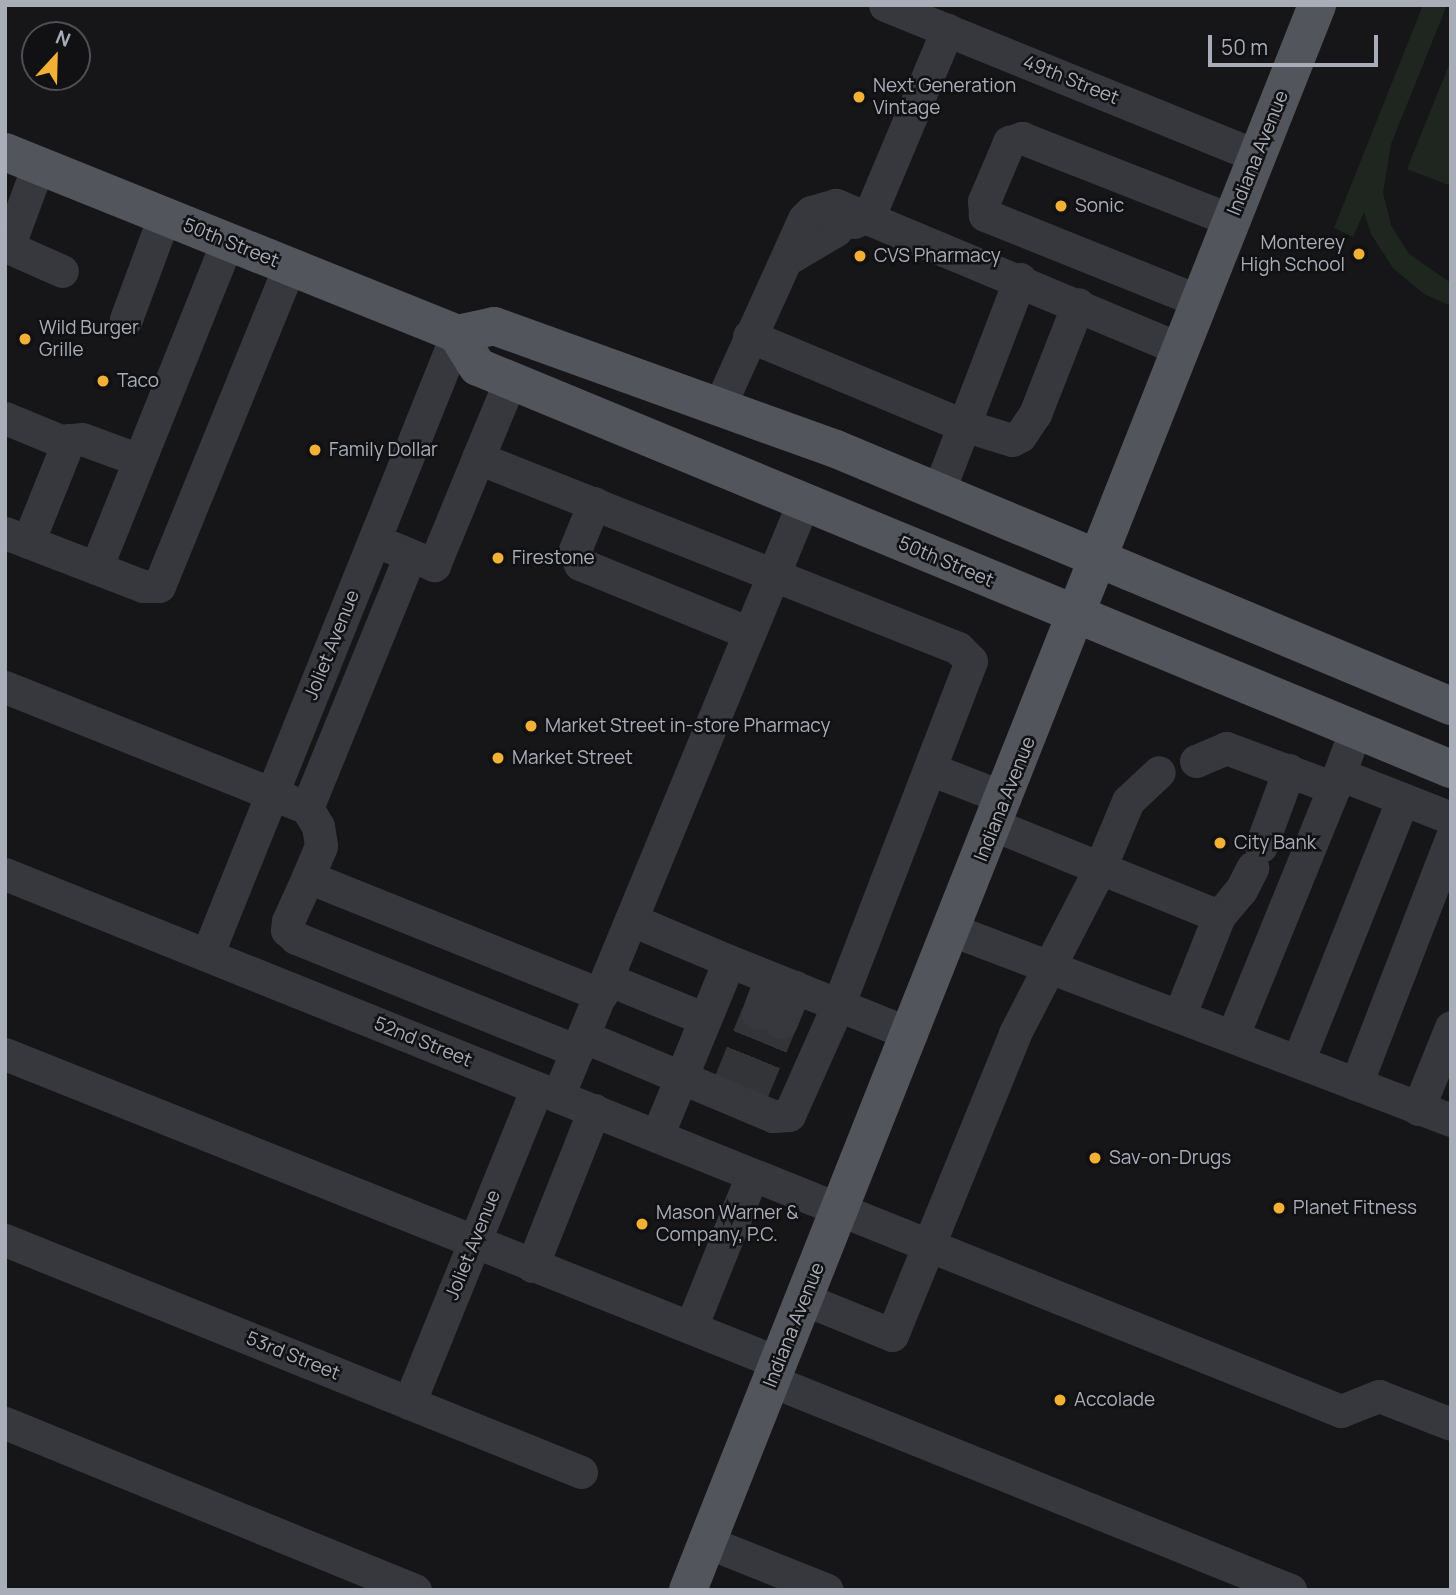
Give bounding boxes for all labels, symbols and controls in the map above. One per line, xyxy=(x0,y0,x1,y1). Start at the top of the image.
north arrow xyxy=(21,21,91,91)
scale bar xyxy=(1211,21,1381,65)
text: N xyxy=(52,24,74,53)
text: 50 m xyxy=(1221,33,1268,61)
street label: 49th Street xyxy=(1020,50,1122,110)
place label: Next Generation Vintage xyxy=(873,75,1016,119)
street label: Indiana Avenue xyxy=(1223,87,1293,219)
marker: Next Generation Vintage xyxy=(851,89,867,105)
place label: Sonic xyxy=(1075,195,1124,217)
marker: Sonic xyxy=(1053,198,1069,214)
street label: 50th Street xyxy=(180,214,282,272)
place label: Monterey High School xyxy=(1241,232,1345,276)
place label: CVS Pharmacy xyxy=(874,245,1001,267)
marker: Monterey High School xyxy=(1351,246,1367,262)
marker: CVS Pharmacy xyxy=(852,248,868,264)
place label: Wild Burger Grille xyxy=(39,317,139,361)
marker: Wild Burger Grille xyxy=(17,331,33,347)
place label: Taco xyxy=(117,370,159,392)
marker: Taco xyxy=(95,373,111,389)
place label: Family Dollar xyxy=(329,439,438,461)
marker: Family Dollar xyxy=(307,442,323,458)
street label: 50th Street xyxy=(895,532,997,592)
place label: Firestone xyxy=(512,547,595,569)
marker: Firestone xyxy=(490,550,506,566)
street label: Joliet Avenue xyxy=(300,587,364,703)
place label: Market Street in-store Pharmacy xyxy=(545,715,830,737)
marker: Market Street in-store Pharmacy xyxy=(523,718,539,734)
street label: Indiana Avenue xyxy=(970,733,1040,865)
place label: Market Street xyxy=(512,747,633,769)
marker: Market Street xyxy=(490,750,506,766)
place label: City Bank xyxy=(1234,832,1316,854)
marker: City Bank xyxy=(1212,835,1228,851)
street label: 52nd Street xyxy=(371,1012,475,1072)
place label: Sav-on-Drugs xyxy=(1109,1147,1231,1169)
marker: Sav-on-Drugs xyxy=(1087,1150,1103,1166)
street label: Joliet Avenue xyxy=(441,1187,505,1303)
place label: Planet Fitness xyxy=(1293,1197,1417,1219)
marker: Planet Fitness xyxy=(1271,1200,1287,1216)
place label: Mason Warner & Company, P.C. xyxy=(656,1202,799,1246)
marker: Mason Warner & Company, P.C. xyxy=(634,1216,650,1232)
street label: Indiana Avenue xyxy=(759,1259,829,1391)
street label: 53rd Street xyxy=(243,1327,343,1385)
place label: Accolade xyxy=(1074,1389,1155,1411)
marker: Accolade xyxy=(1052,1392,1068,1408)

